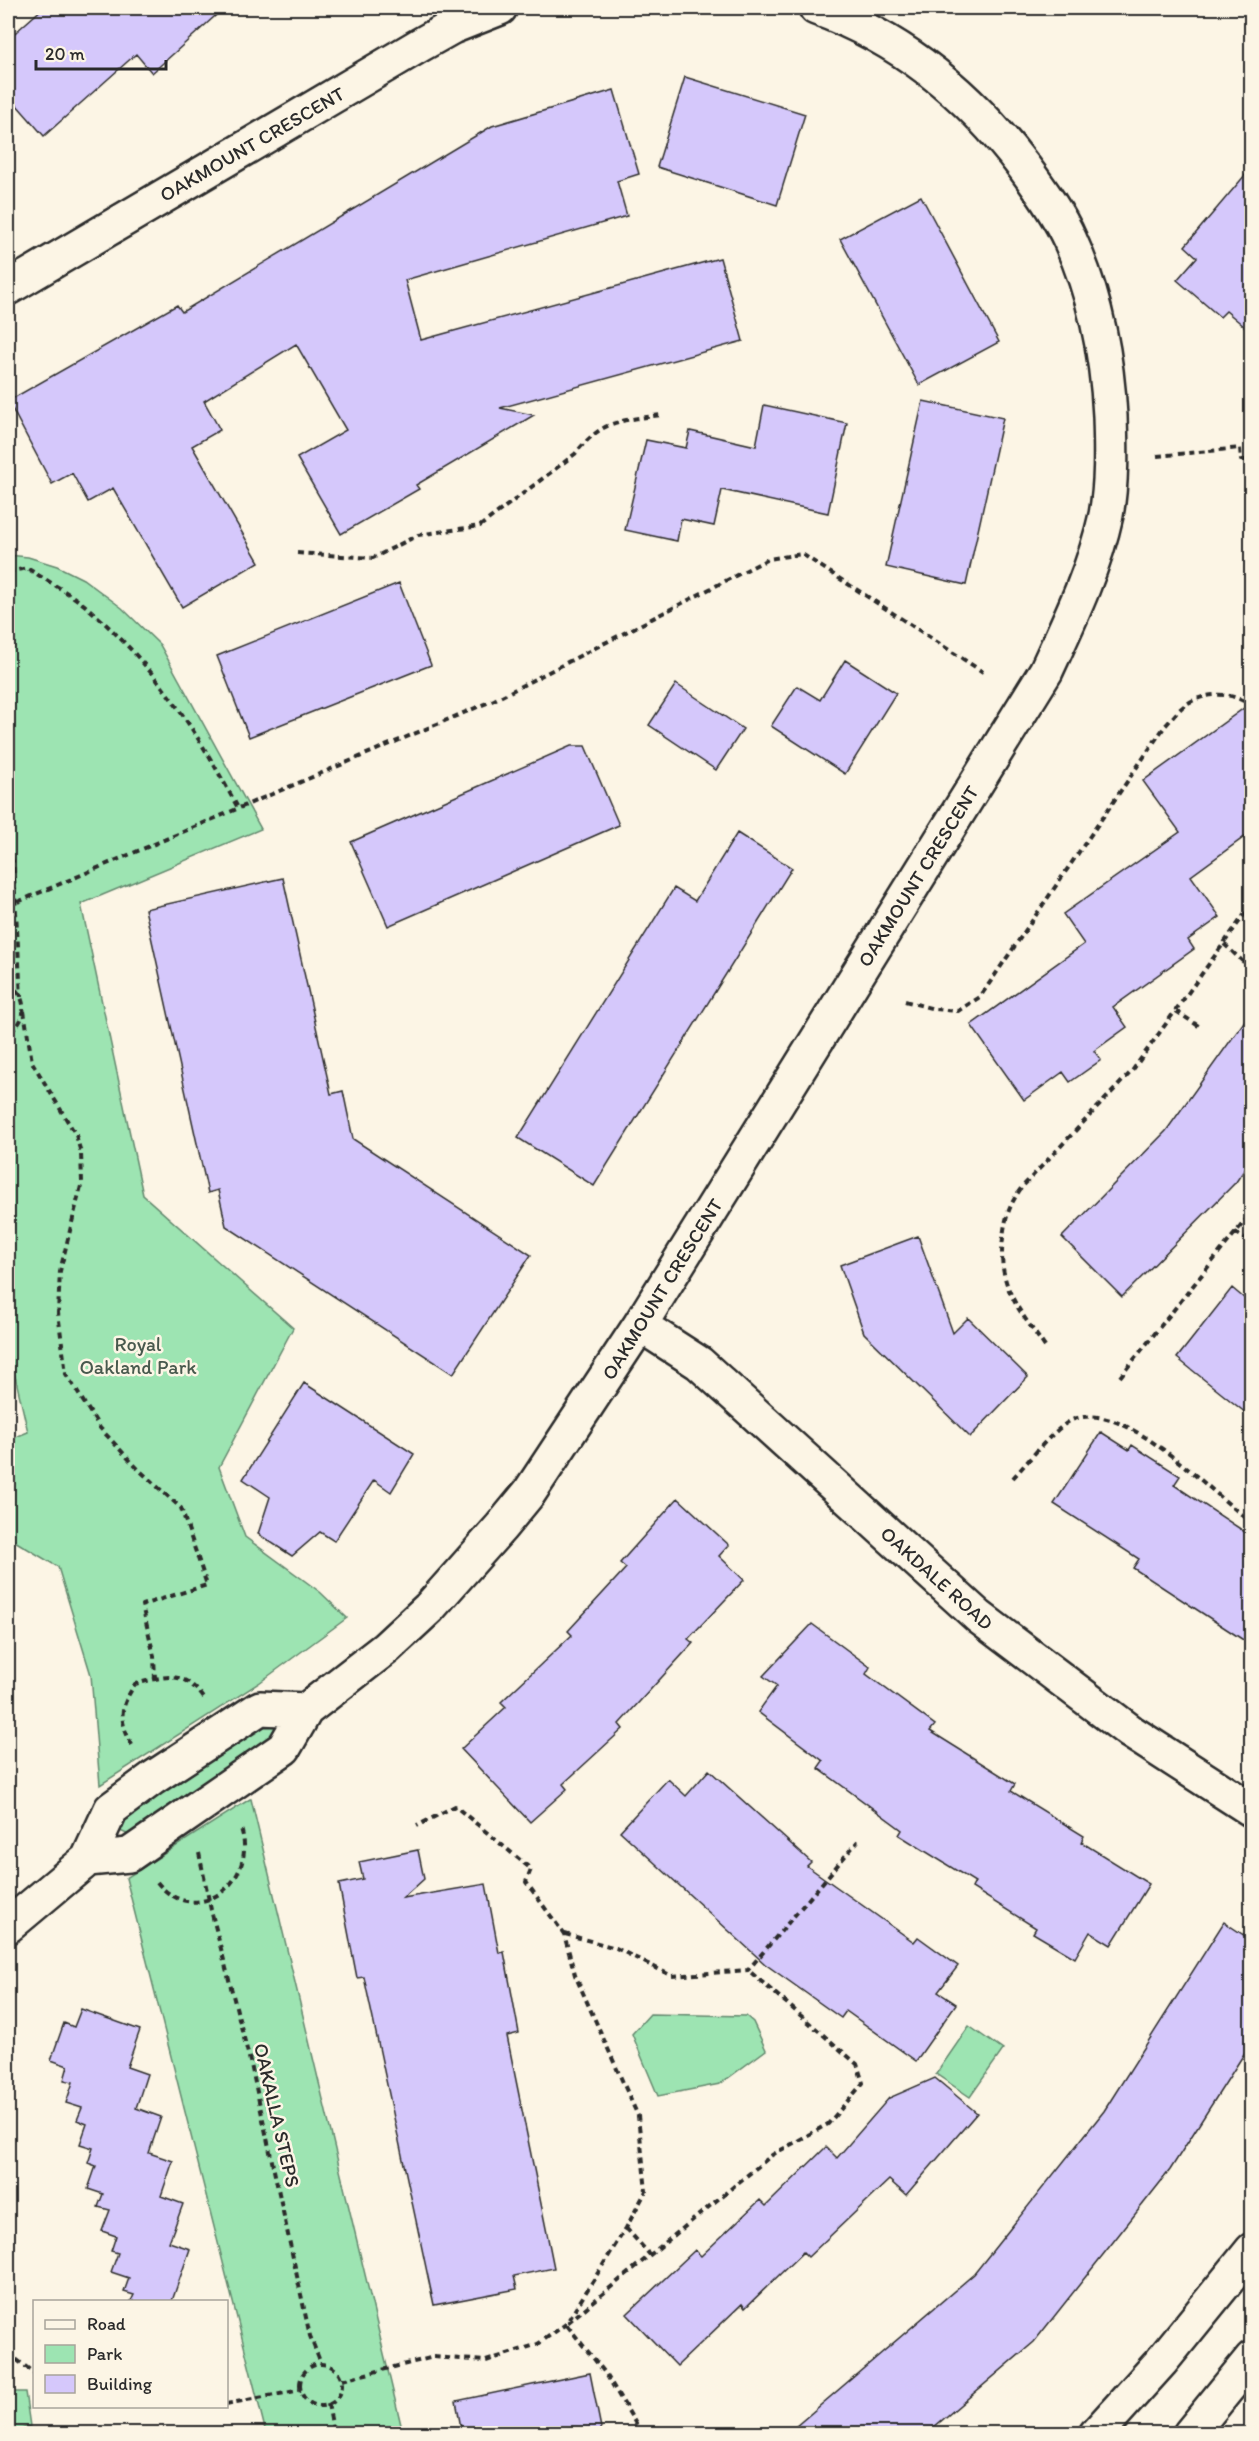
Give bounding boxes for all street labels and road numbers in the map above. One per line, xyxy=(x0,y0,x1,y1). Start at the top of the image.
street label: OAKMOUNT CRESCENT xyxy=(155,81,349,207)
street label: OAKMOUNT CRESCENT xyxy=(852,781,984,971)
street label: OAKMOUNT CRESCENT xyxy=(596,1194,728,1384)
street label: OAKDALE ROAD xyxy=(876,1521,998,1635)
street label: OAKALLA STEPS xyxy=(249,2041,305,2189)

